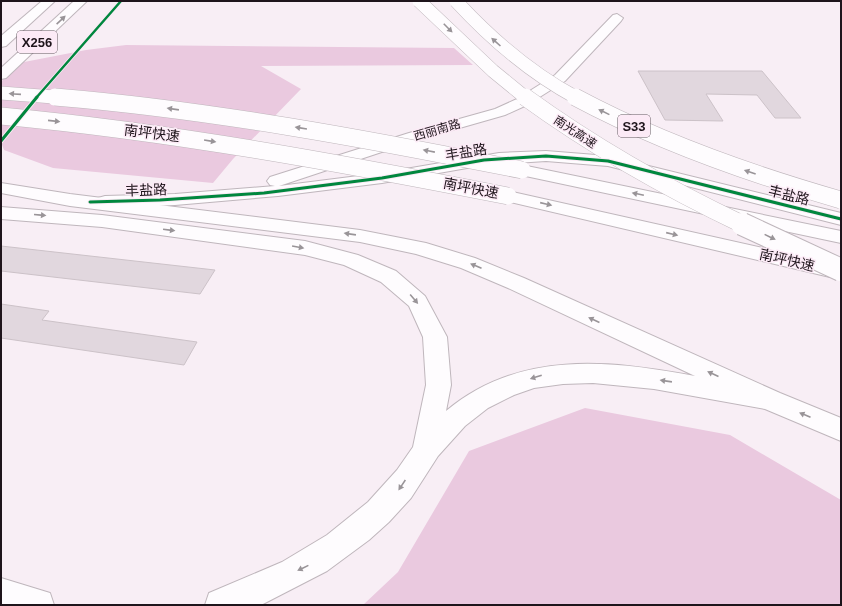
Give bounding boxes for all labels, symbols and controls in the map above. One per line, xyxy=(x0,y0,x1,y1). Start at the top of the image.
one-way arrow xyxy=(55,16,66,25)
one-way arrow xyxy=(443,23,452,33)
road number: X256 xyxy=(17,31,57,53)
one-way arrow xyxy=(490,37,501,46)
one-way arrow xyxy=(9,90,21,97)
one-way arrow xyxy=(166,106,179,112)
one-way arrow xyxy=(599,109,610,115)
street label: 南光高速 xyxy=(551,113,599,151)
road number: S33 xyxy=(618,115,650,137)
street label: 西丽南路 xyxy=(412,117,462,143)
one-way arrow xyxy=(48,118,60,124)
street label: 南坪快速 xyxy=(123,122,181,144)
one-way arrow xyxy=(295,125,307,131)
one-way arrow xyxy=(204,138,217,144)
street label: 丰盐路 xyxy=(444,141,488,163)
one-way arrow xyxy=(423,148,435,154)
one-way arrow xyxy=(744,169,756,175)
street label: 南坪快速 xyxy=(442,175,500,201)
street label: 丰盐路 xyxy=(125,181,167,199)
street label: 丰盐路 xyxy=(767,182,811,208)
one-way arrow xyxy=(632,191,645,197)
one-way arrow xyxy=(540,202,552,208)
one-way arrow xyxy=(34,211,46,218)
one-way arrow xyxy=(163,227,175,233)
one-way arrow xyxy=(344,231,356,237)
one-way arrow xyxy=(666,231,679,237)
one-way arrow xyxy=(764,234,775,240)
one-way arrow xyxy=(292,244,304,250)
street label: 南坪快速 xyxy=(758,246,816,274)
one-way arrow xyxy=(470,263,482,270)
one-way arrow xyxy=(409,293,418,304)
one-way arrow xyxy=(589,317,600,323)
one-way arrow xyxy=(707,371,718,377)
one-way arrow xyxy=(530,375,542,381)
one-way arrow xyxy=(659,378,672,384)
one-way arrow xyxy=(799,411,811,418)
one-way arrow xyxy=(398,480,406,490)
one-way arrow xyxy=(298,565,309,571)

